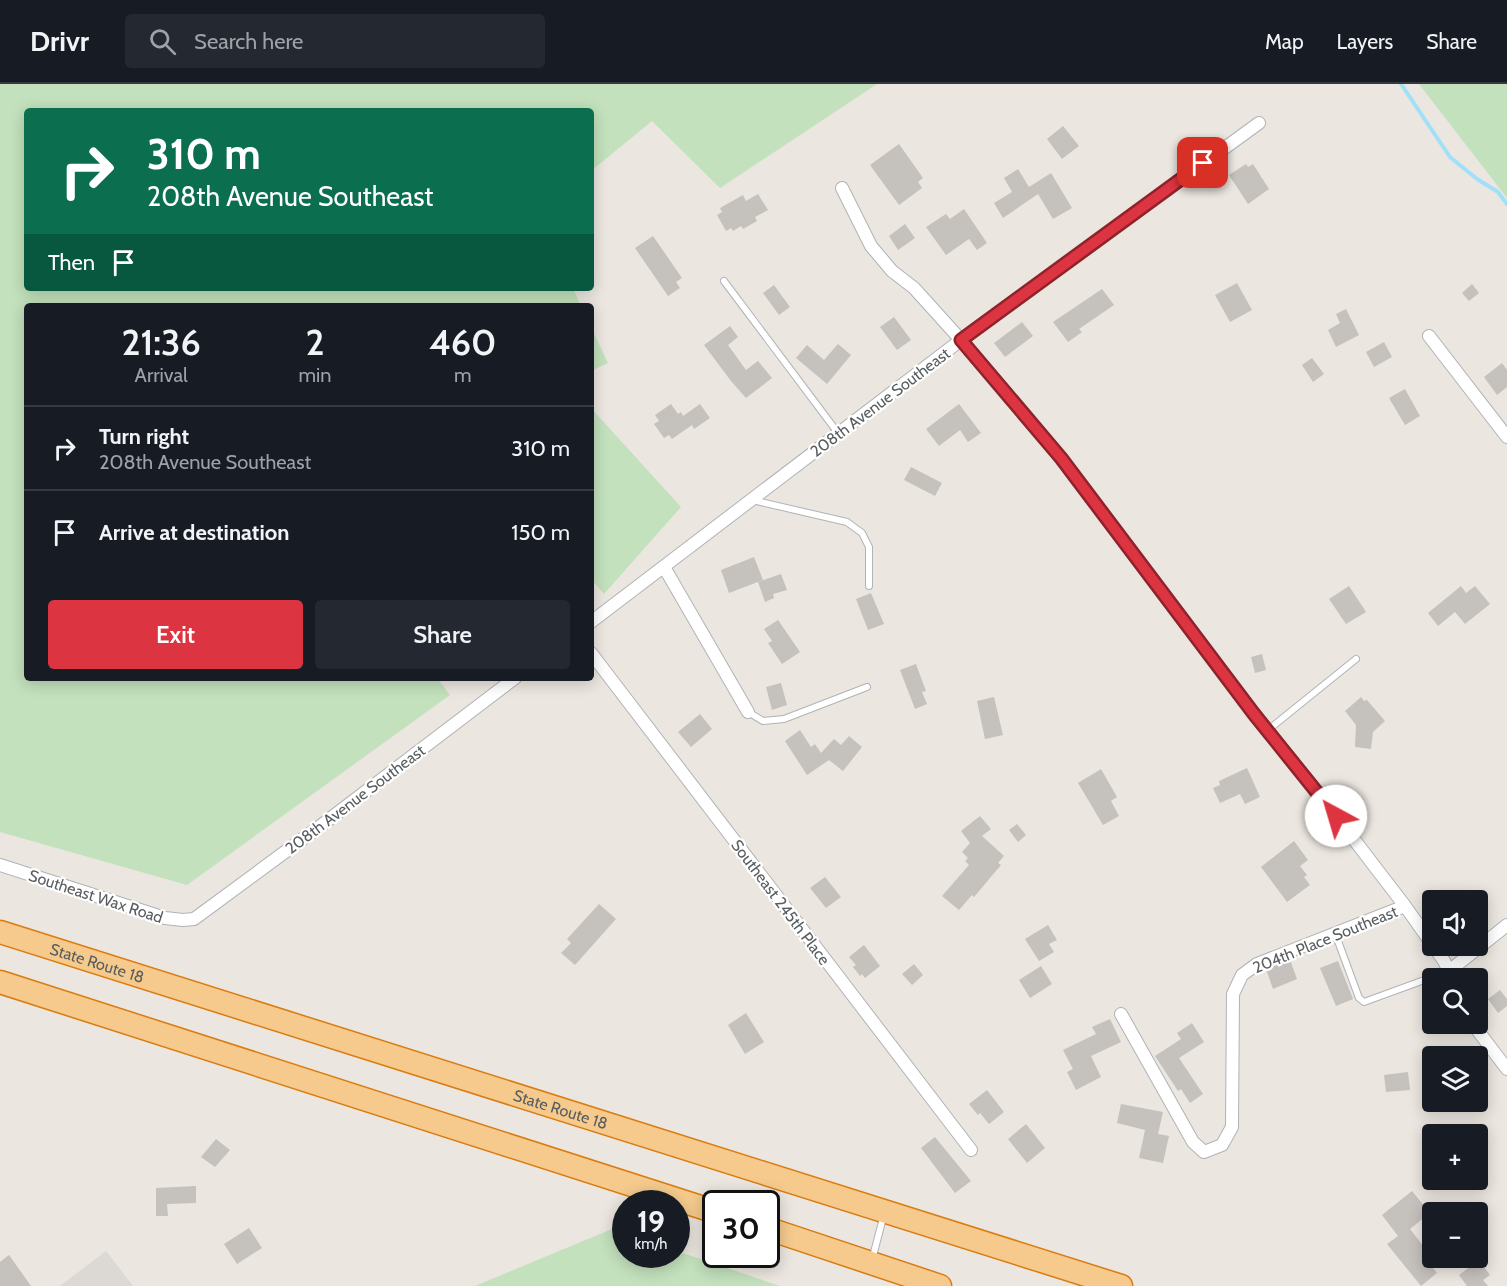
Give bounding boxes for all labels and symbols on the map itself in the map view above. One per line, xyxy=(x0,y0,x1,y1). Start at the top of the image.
pin xyxy=(1177,137,1228,188)
street label: 208th Avenue Southeast xyxy=(807,343,954,461)
street label: 208th Avenue Southeast xyxy=(282,740,429,858)
position arrow xyxy=(1304,784,1368,848)
street label: Southeast 245th Place xyxy=(727,836,834,969)
street label: Southeast Wax Road xyxy=(26,866,165,927)
street label: 204th Place Southeast xyxy=(1250,902,1401,977)
street label: State Route 18 xyxy=(48,939,147,987)
street label: State Route 18 xyxy=(511,1086,610,1133)
speed limit sign: 30 xyxy=(702,1190,780,1268)

